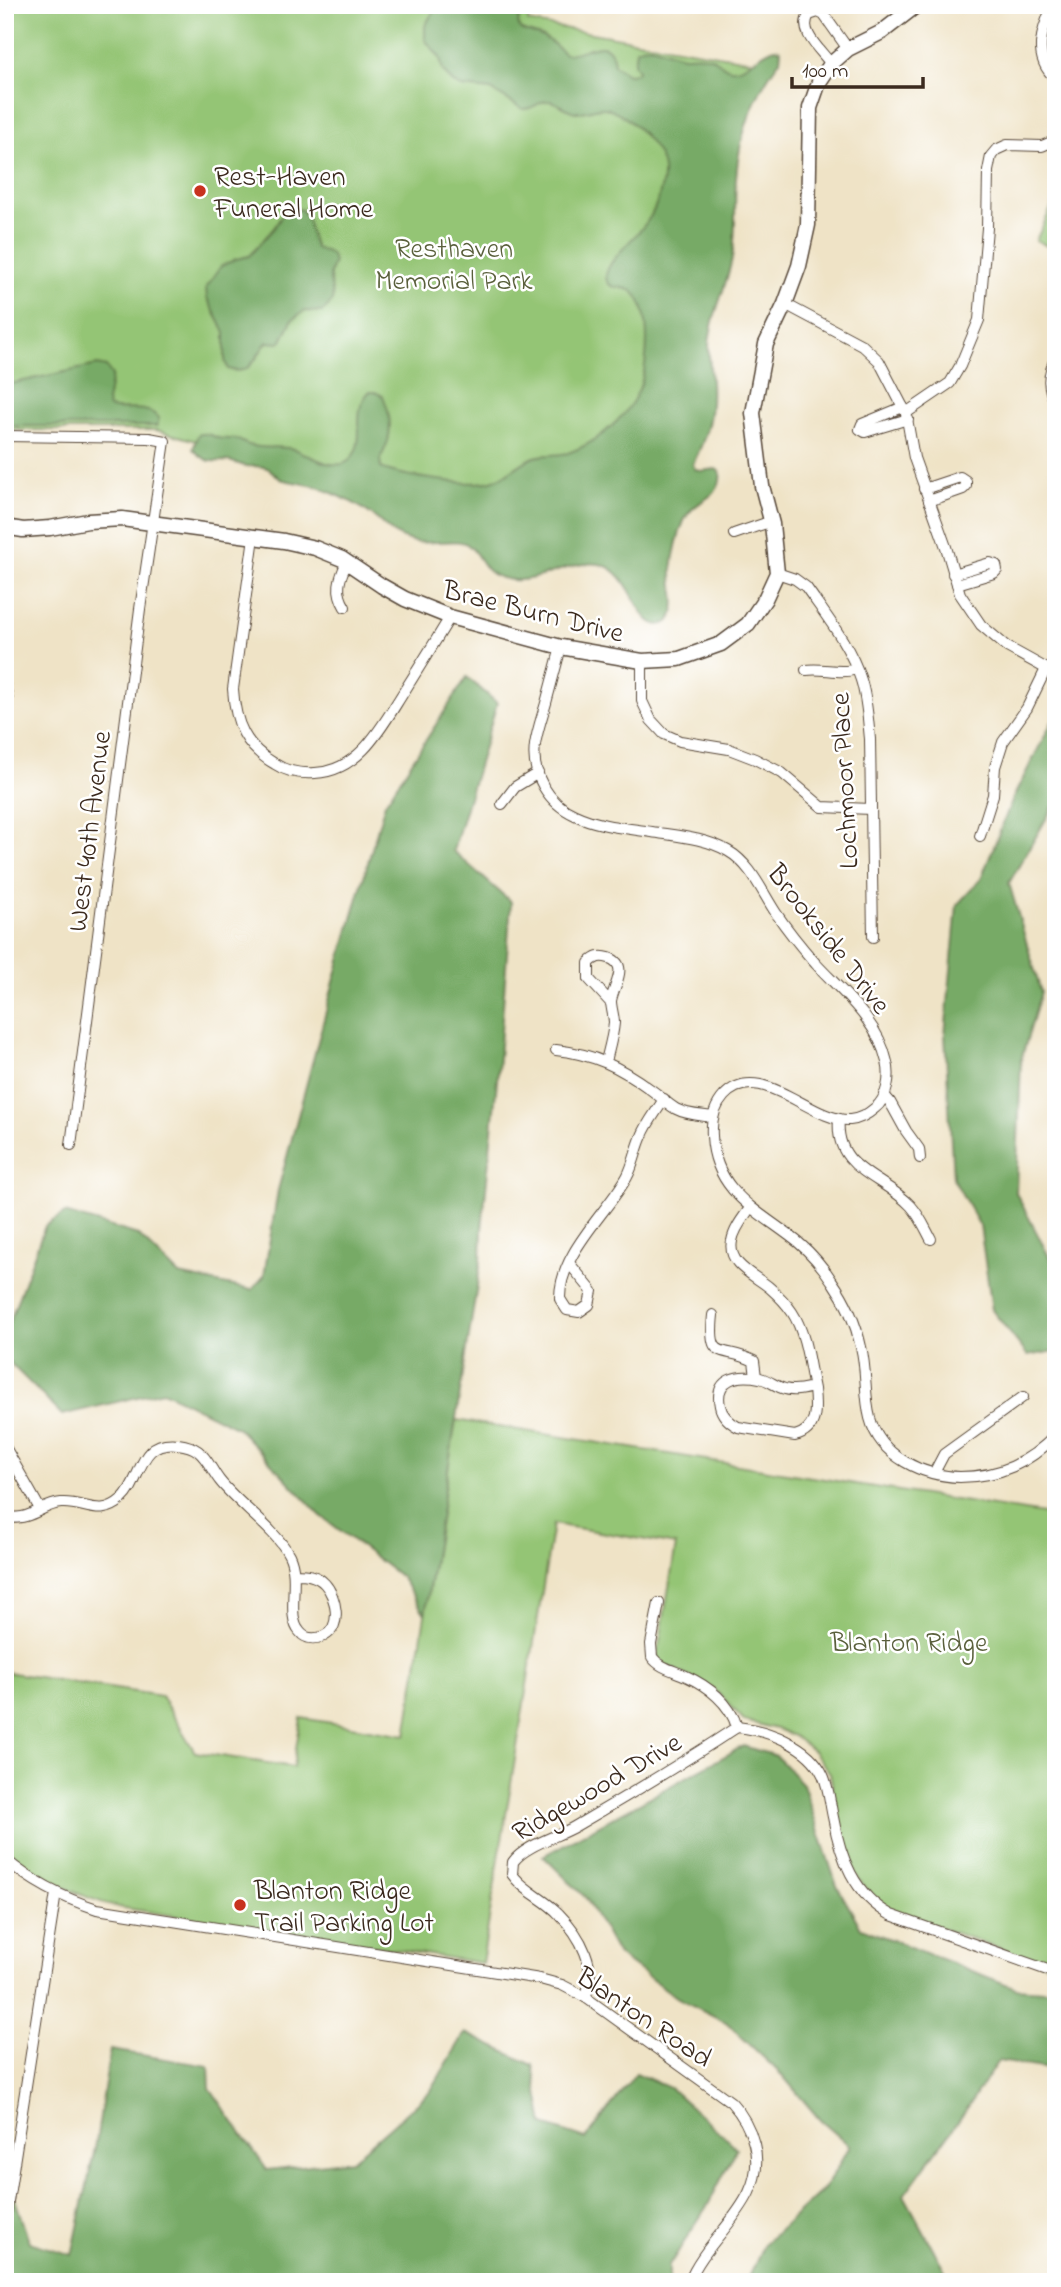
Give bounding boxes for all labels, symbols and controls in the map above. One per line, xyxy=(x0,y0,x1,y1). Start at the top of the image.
scale bar xyxy=(792,46,923,90)
text: 100 m xyxy=(802,57,848,87)
place label: Rest-Haven Funeral Home xyxy=(213,158,374,231)
marker: Rest-Haven Funeral Home xyxy=(192,183,208,199)
park label: Resthaven Memorial Park xyxy=(376,230,533,303)
street label: Brae Burn Drive xyxy=(438,571,628,656)
street label: Lochmoor Place xyxy=(821,691,872,870)
street label: West 40th Avenue xyxy=(59,728,124,934)
street label: Brookside Drive xyxy=(755,855,899,1024)
park label: Blanton Ridge xyxy=(830,1624,988,1665)
street label: Ridgewood Drive xyxy=(505,1724,691,1854)
place label: Blanton Ridge Trail Parking Lot xyxy=(253,1872,434,1945)
marker: Blanton Ridge Trail Parking Lot xyxy=(232,1897,248,1913)
street label: Blanton Road xyxy=(566,1958,720,2080)

